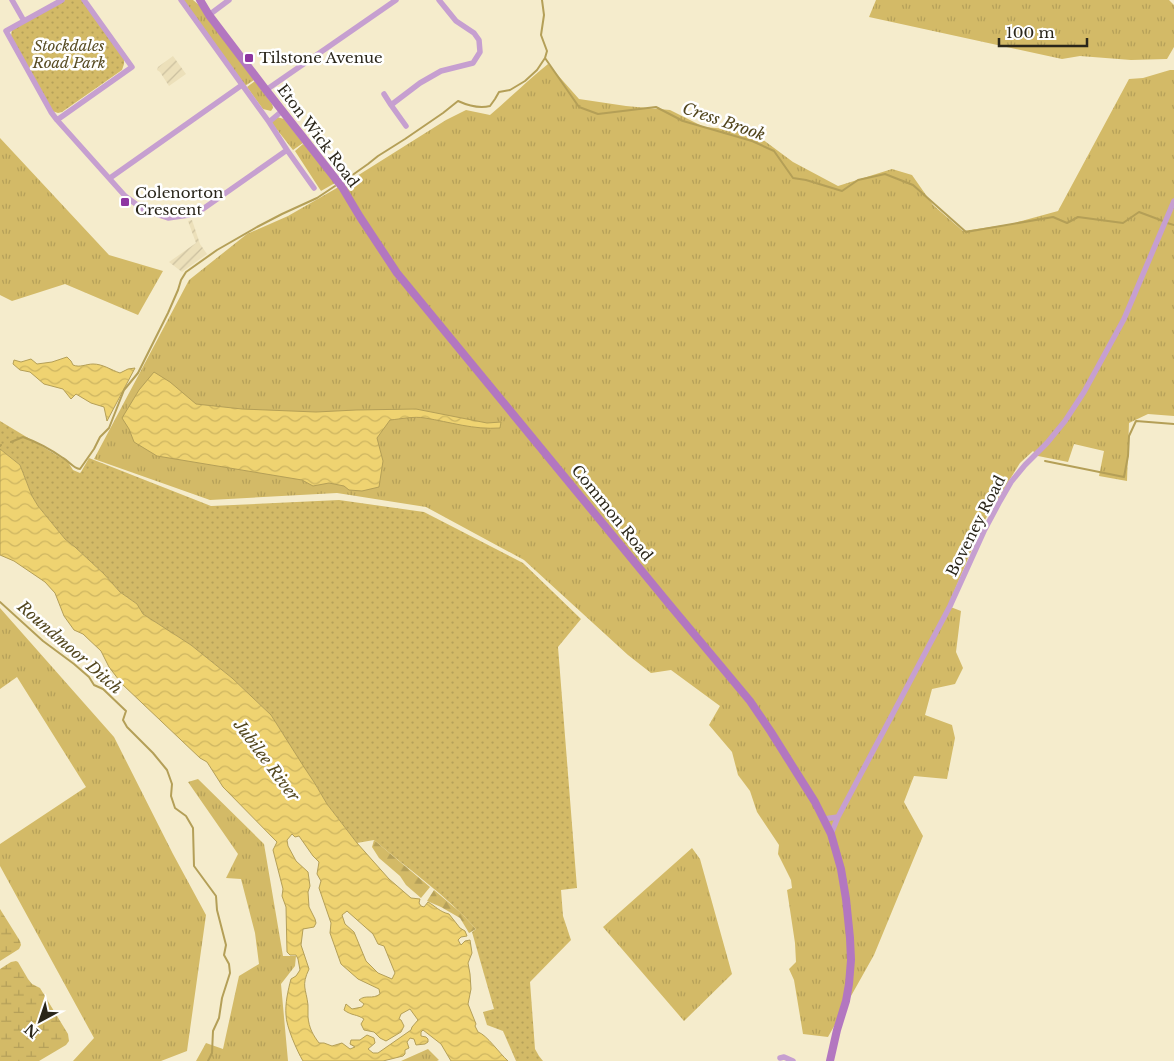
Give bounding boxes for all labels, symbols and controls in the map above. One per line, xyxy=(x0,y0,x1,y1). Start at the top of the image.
scale bar xyxy=(999,15,1086,47)
text: 100 m xyxy=(1006,23,1055,42)
park label: Stockdales Road Park xyxy=(32,36,105,72)
place label: Tilstone Avenue xyxy=(259,48,383,67)
marker: Tilstone Avenue xyxy=(243,52,255,64)
street label: Eton Wick Road xyxy=(273,80,363,191)
water label: Cress Brook xyxy=(680,97,768,145)
place label: Colenorton Crescent xyxy=(135,183,223,219)
marker: Colenorton Crescent xyxy=(119,196,131,208)
street label: Common Road xyxy=(568,461,657,565)
street label: Boveney Road xyxy=(942,472,1009,579)
water label: Roundmoor Ditch xyxy=(13,595,126,698)
water label: Jubilee River xyxy=(229,714,305,805)
north arrow xyxy=(15,996,65,1046)
text: N xyxy=(21,1020,42,1042)

